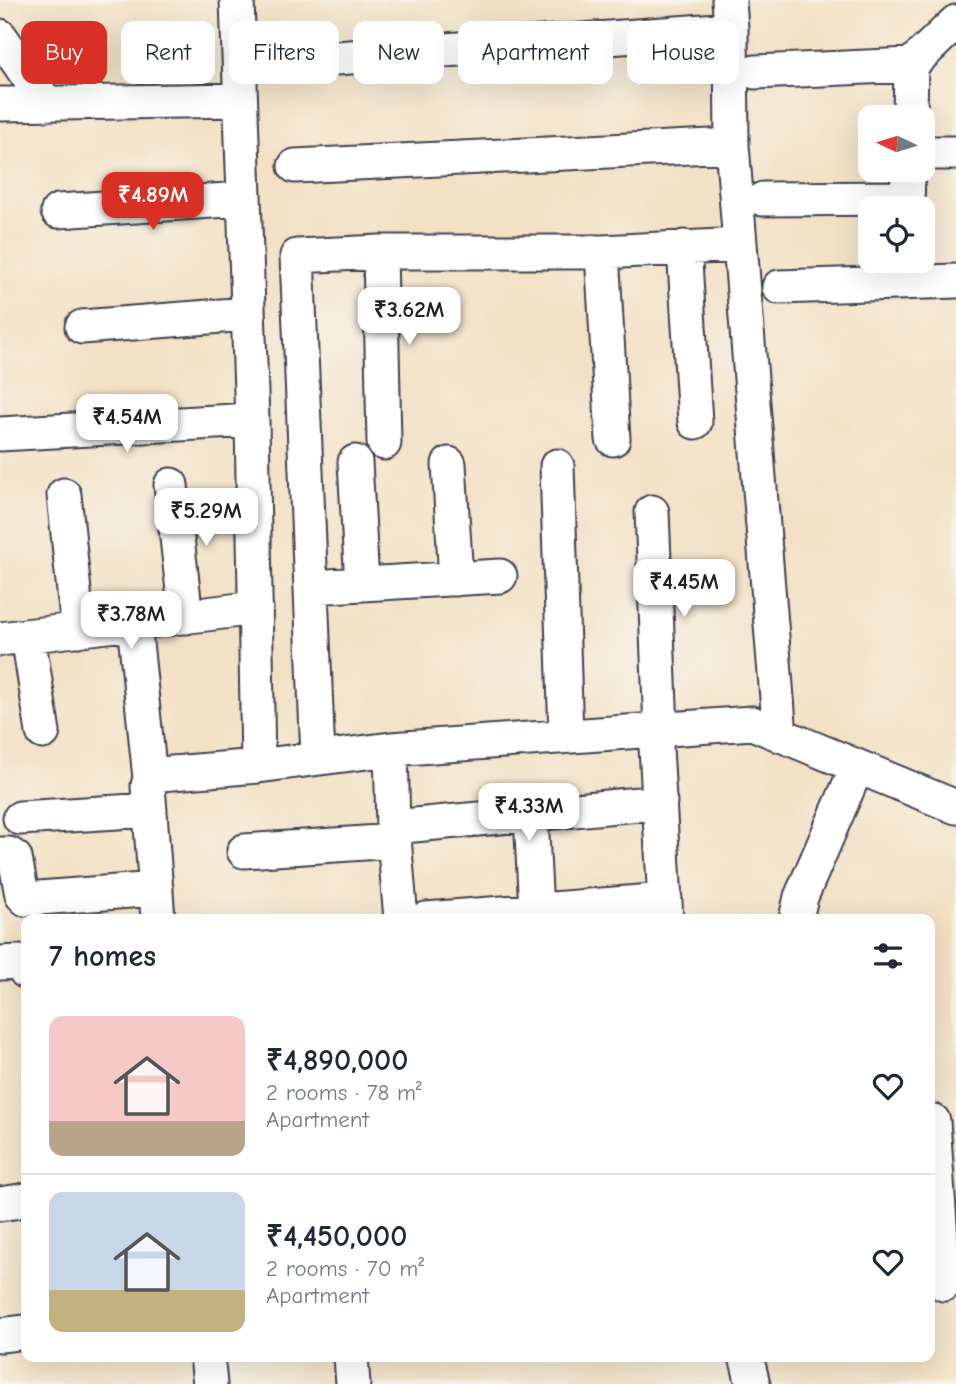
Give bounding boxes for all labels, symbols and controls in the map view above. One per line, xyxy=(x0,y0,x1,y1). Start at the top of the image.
chip: Buy xyxy=(21,21,107,84)
chip: Rent xyxy=(121,21,215,84)
chip: Filters xyxy=(229,21,339,84)
chip: New xyxy=(353,21,444,84)
chip: Apartment xyxy=(458,21,613,84)
chip: House xyxy=(627,21,739,84)
north arrow xyxy=(858,105,934,182)
map controls xyxy=(858,105,935,273)
pin: ₹4.89M xyxy=(96,173,210,232)
text: ₹4.89M xyxy=(118,181,188,208)
button: locate xyxy=(858,196,935,273)
pin: ₹3.62M xyxy=(352,288,466,347)
text: ₹3.62M xyxy=(374,296,444,323)
pin: ₹4.54M xyxy=(70,394,184,454)
text: ₹4.54M xyxy=(92,403,162,430)
pin: ₹5.29M xyxy=(149,489,263,548)
text: ₹5.29M xyxy=(170,497,242,524)
pin: ₹4.45M xyxy=(627,560,741,619)
text: ₹4.45M xyxy=(649,568,719,595)
pin: ₹3.78M xyxy=(74,592,188,651)
text: ₹3.78M xyxy=(97,600,165,627)
pin: ₹4.33M xyxy=(472,784,586,843)
text: ₹4.33M xyxy=(494,792,564,819)
icon: filters xyxy=(869,937,907,975)
text: 7 homes xyxy=(49,939,156,974)
text: ₹4,890,000 xyxy=(266,1043,408,1078)
icon: home xyxy=(105,1044,189,1128)
icon: heart xyxy=(869,1067,907,1105)
text: 2 rooms · 78 m² xyxy=(266,1079,422,1106)
text: Apartment xyxy=(266,1106,369,1133)
text: ₹4,450,000 xyxy=(266,1219,407,1254)
icon: home xyxy=(105,1220,189,1304)
icon: heart xyxy=(869,1243,907,1281)
text: 2 rooms · 70 m² xyxy=(266,1255,424,1282)
text: Apartment xyxy=(266,1282,369,1309)

